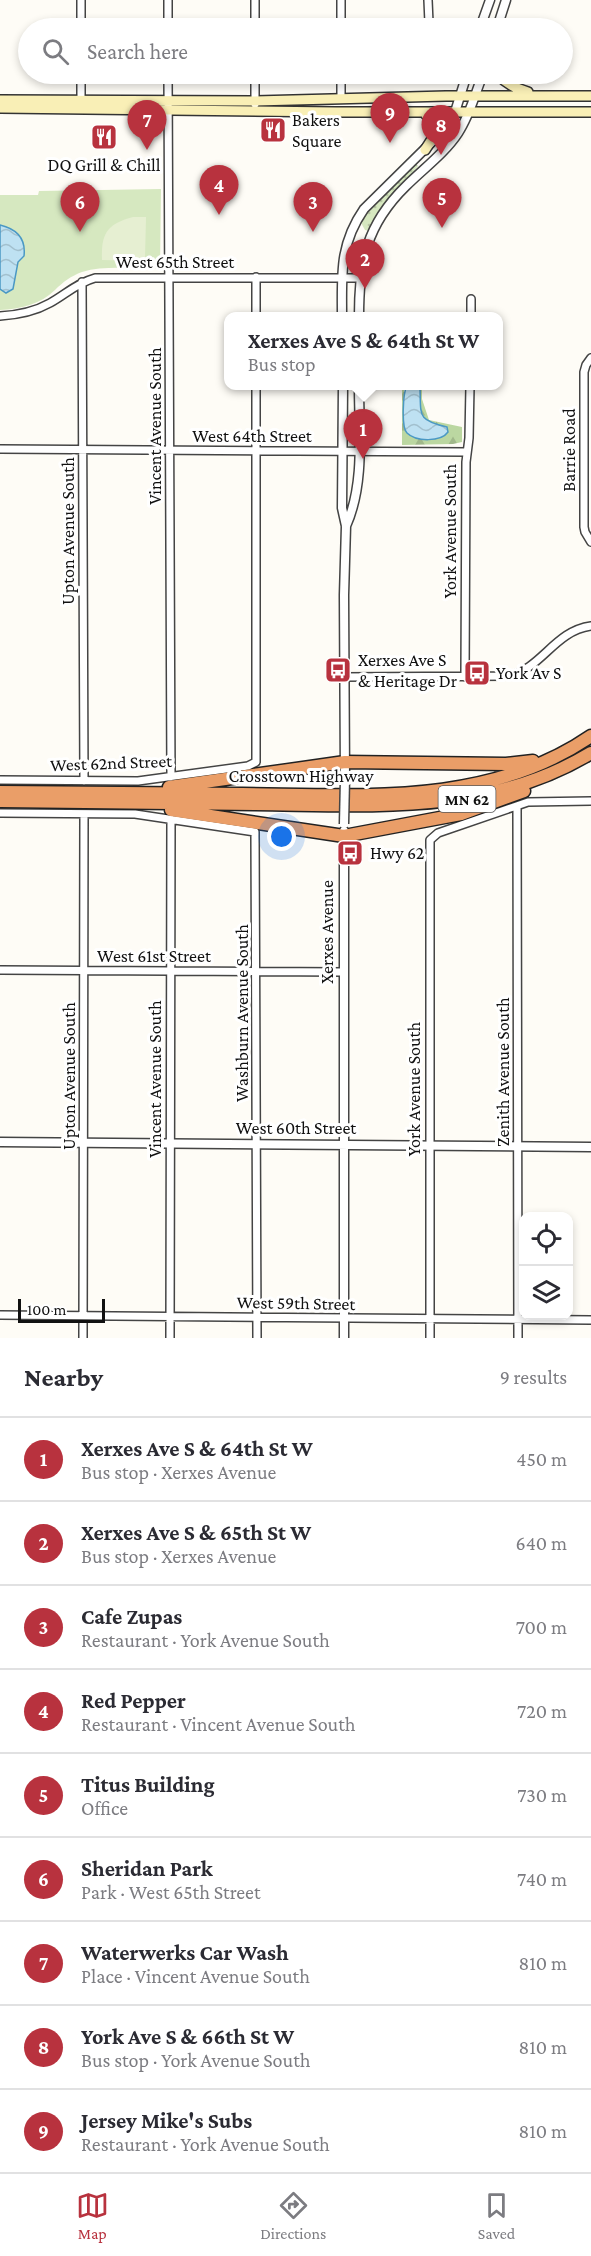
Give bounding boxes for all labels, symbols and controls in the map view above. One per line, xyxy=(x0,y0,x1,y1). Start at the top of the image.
search box xyxy=(18,18,573,84)
icon: search xyxy=(39,35,72,68)
text: Search here xyxy=(87,39,188,64)
pin: 9 xyxy=(370,94,410,143)
pin: 7 xyxy=(128,100,166,150)
pin: 8 xyxy=(422,106,460,155)
place label: Bakers Square xyxy=(292,110,342,151)
restaurant icon: Bakers Square xyxy=(258,115,288,145)
restaurant icon: DQ Grill & Chill xyxy=(89,122,119,152)
place label: DQ Grill & Chill xyxy=(47,155,161,175)
pin: 4 xyxy=(200,166,238,215)
pin: 5 xyxy=(422,178,462,228)
pin: 6 xyxy=(60,182,100,232)
pin: 3 xyxy=(294,182,332,232)
pin: 2 xyxy=(346,240,385,289)
street label: West 65th Street xyxy=(116,252,235,272)
popup xyxy=(224,312,503,390)
text: Xerxes Ave S & 64th St W xyxy=(248,328,479,353)
street label: Vincent Avenue South xyxy=(145,347,165,505)
text: Bus stop xyxy=(248,353,316,375)
street label: Barrie Road xyxy=(559,408,579,492)
pin: 1 xyxy=(344,410,382,459)
street label: West 64th Street xyxy=(192,426,313,446)
street label: Upton Avenue South xyxy=(58,457,78,605)
street label: York Avenue South xyxy=(440,463,460,598)
place label: Xerxes Ave S & Heritage Dr xyxy=(358,650,458,691)
bus stop icon: Xerxes Ave S & Heritage Dr xyxy=(323,655,353,685)
bus stop icon: York Av S xyxy=(462,658,492,688)
place label: York Av S xyxy=(496,663,561,683)
street label: West 62nd Street xyxy=(50,751,173,775)
street label: Crosstown Highway xyxy=(228,766,374,786)
road number: MN 62 xyxy=(438,786,496,812)
your location xyxy=(267,822,296,851)
bus stop icon: Hwy 62 xyxy=(335,838,365,868)
place label: Hwy 62 xyxy=(370,843,424,863)
street label: Xerxes Avenue xyxy=(317,880,337,984)
street label: Washburn Avenue South xyxy=(232,924,252,1102)
street label: West 61st Street xyxy=(97,946,212,966)
street label: Zenith Avenue South xyxy=(493,997,513,1147)
street label: Vincent Avenue South xyxy=(145,1000,165,1158)
street label: Upton Avenue South xyxy=(59,1002,79,1150)
street label: York Avenue South xyxy=(404,1021,424,1156)
street label: West 60th Street xyxy=(236,1118,357,1138)
map controls xyxy=(519,1212,573,1320)
button: locate xyxy=(519,1212,573,1266)
button: layers xyxy=(519,1266,573,1320)
street label: West 59th Street xyxy=(237,1292,357,1314)
scale bar xyxy=(18,1296,105,1324)
text: 100 m xyxy=(27,1301,66,1318)
text: Nearby xyxy=(24,1363,103,1392)
text: 9 results xyxy=(500,1366,567,1388)
text: Xerxes Ave S & 64th St W xyxy=(81,1436,313,1461)
text: 1 xyxy=(40,1448,47,1470)
text: 450 m xyxy=(516,1448,567,1470)
text: Bus stop · Xerxes Avenue xyxy=(81,1461,276,1483)
text: Xerxes Ave S & 65th St W xyxy=(81,1520,311,1545)
text: 2 xyxy=(38,1532,49,1554)
text: 640 m xyxy=(515,1532,567,1554)
text: Bus stop · Xerxes Avenue xyxy=(81,1545,276,1567)
text: Cafe Zupas xyxy=(81,1604,182,1629)
text: 3 xyxy=(39,1616,48,1638)
text: 700 m xyxy=(516,1616,567,1638)
text: Restaurant · York Avenue South xyxy=(81,1629,330,1651)
text: Red Pepper xyxy=(81,1688,186,1713)
text: 4 xyxy=(38,1700,49,1722)
text: 720 m xyxy=(517,1700,567,1722)
text: Restaurant · Vincent Avenue South xyxy=(81,1713,356,1735)
text: Titus Building xyxy=(81,1772,215,1797)
text: 5 xyxy=(39,1784,48,1806)
text: 730 m xyxy=(517,1784,567,1806)
text: Office xyxy=(81,1797,128,1819)
text: Sheridan Park xyxy=(81,1856,213,1881)
text: 6 xyxy=(38,1868,49,1890)
text: 740 m xyxy=(517,1868,567,1890)
text: Park · West 65th Street xyxy=(81,1881,261,1903)
text: Waterwerks Car Wash xyxy=(81,1940,289,1965)
text: 7 xyxy=(39,1952,48,1974)
text: 810 m xyxy=(518,1952,567,1974)
text: Place · Vincent Avenue South xyxy=(81,1965,310,1987)
text: York Ave S & 66th St W xyxy=(81,2024,294,2049)
text: 8 xyxy=(38,2036,49,2058)
text: 810 m xyxy=(518,2036,567,2058)
text: Bus stop · York Avenue South xyxy=(81,2049,311,2071)
text: Jersey Mike's Subs xyxy=(81,2108,252,2133)
text: 9 xyxy=(38,2120,49,2142)
text: 810 m xyxy=(518,2120,567,2142)
text: Restaurant · York Avenue South xyxy=(81,2133,330,2155)
tab: Map xyxy=(76,2189,109,2242)
tab: Directions xyxy=(260,2189,326,2242)
tab: Saved xyxy=(478,2189,515,2242)

